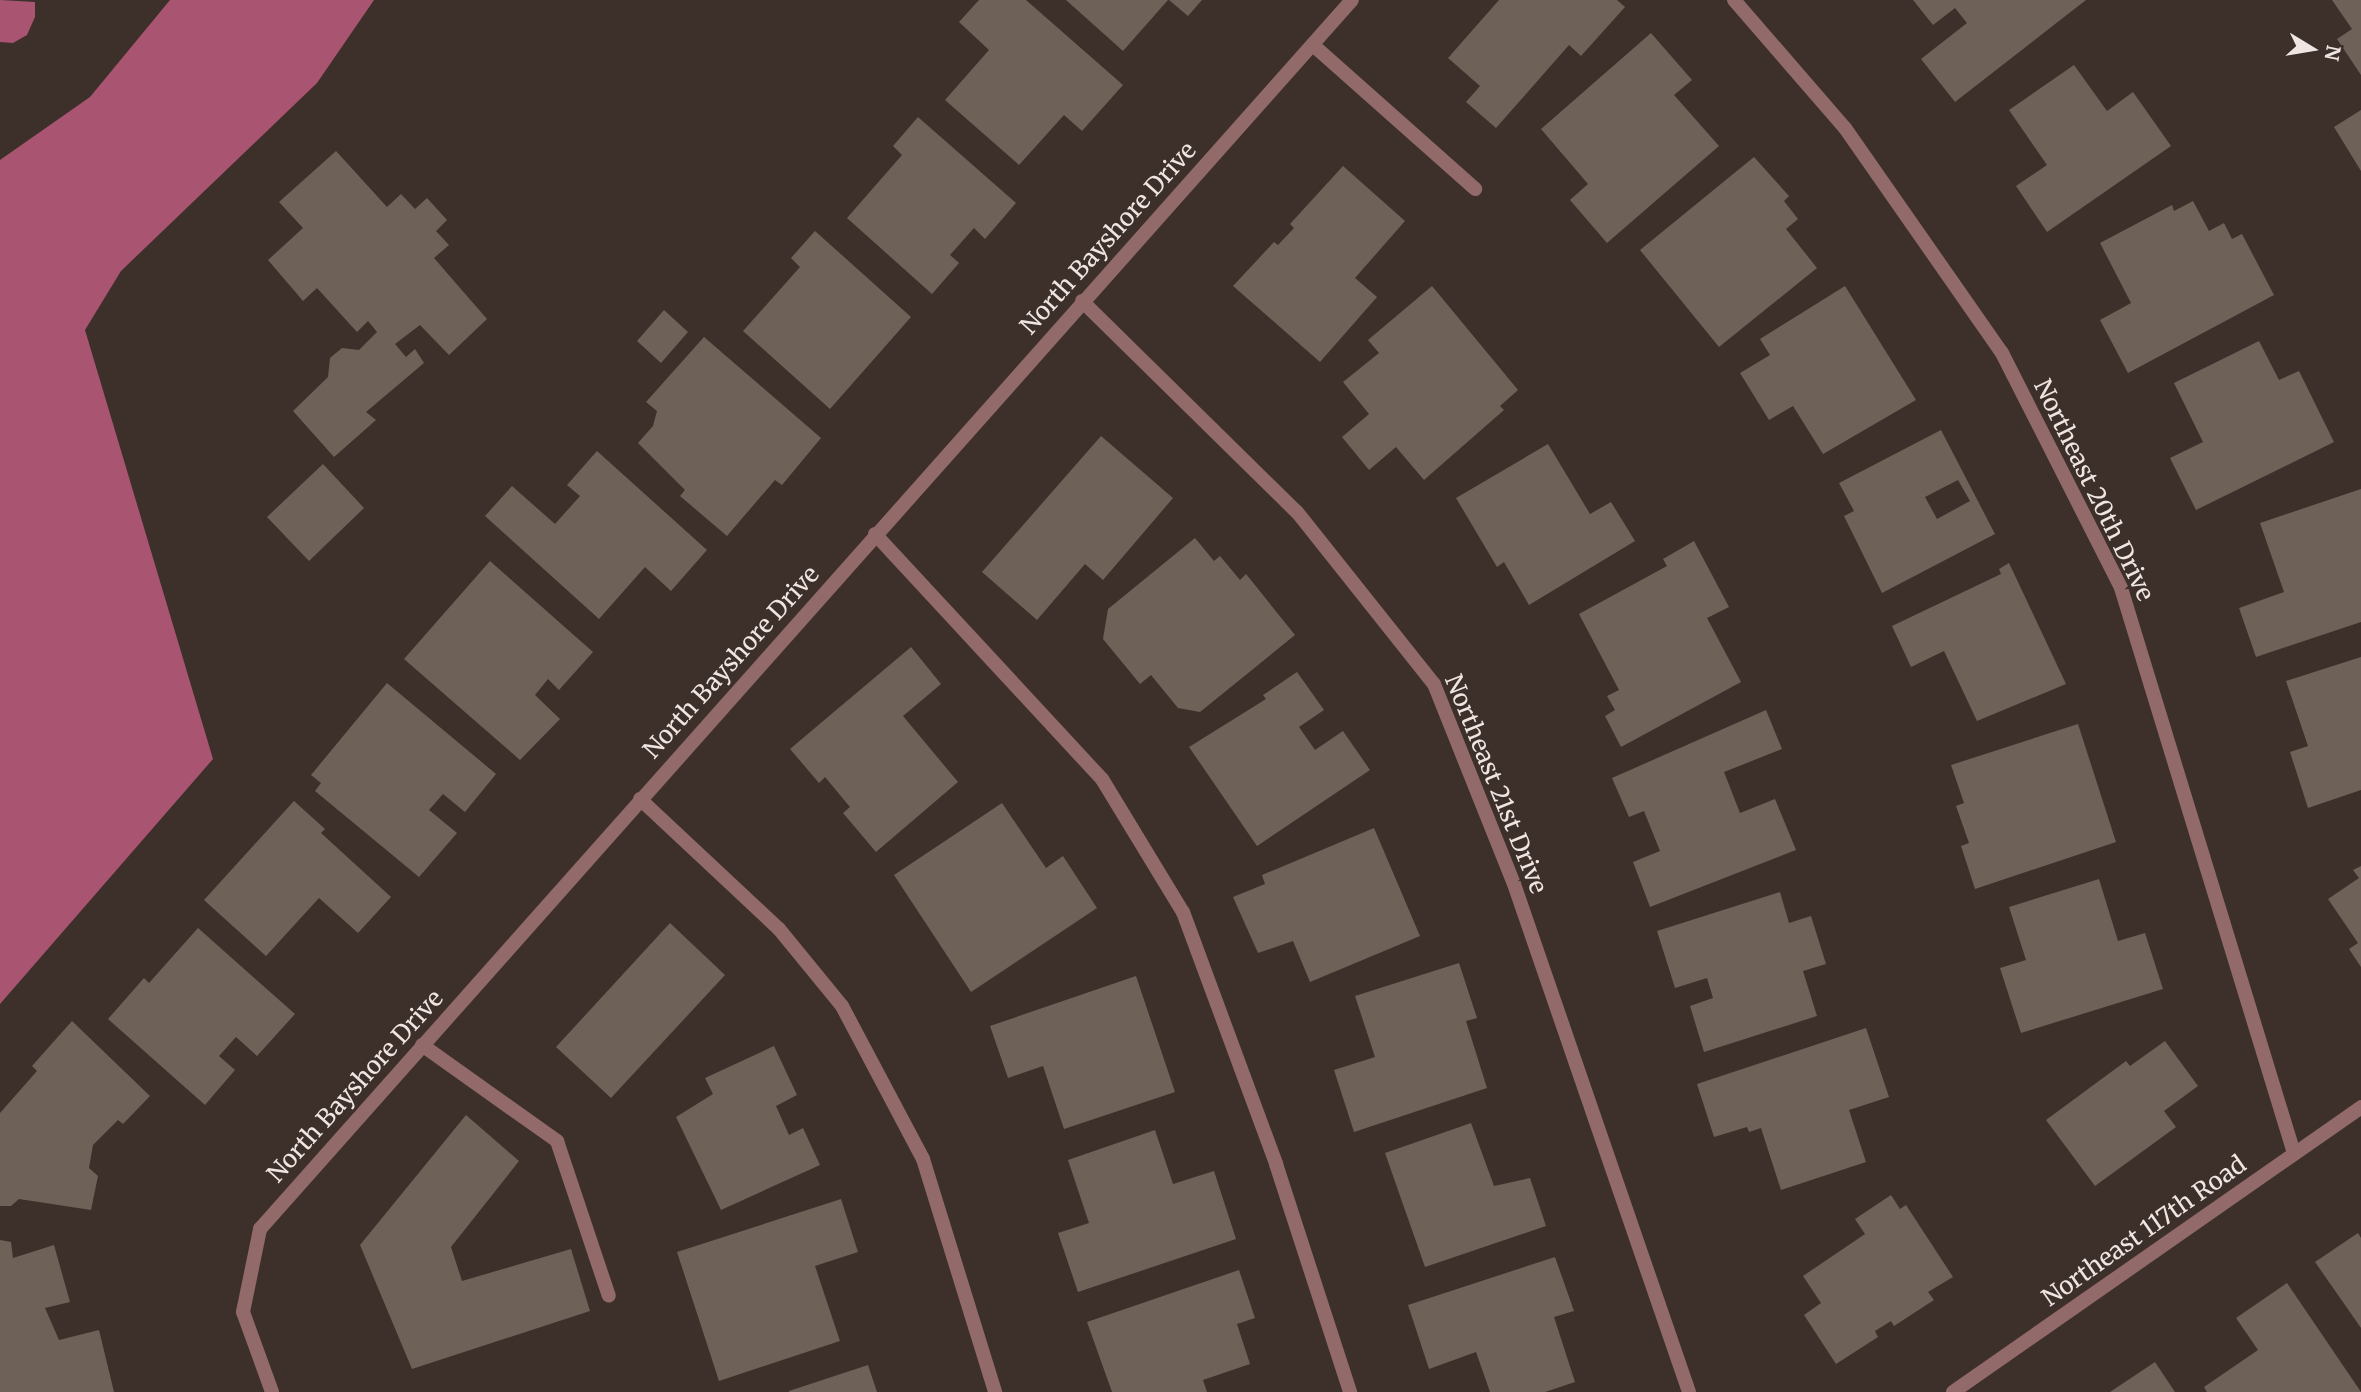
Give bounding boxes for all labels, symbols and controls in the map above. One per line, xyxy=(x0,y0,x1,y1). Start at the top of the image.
north arrow xyxy=(2277,14,2347,84)
text: N xyxy=(2319,43,2346,63)
street label: North Bayshore Drive xyxy=(1014,136,1202,340)
street label: Northeast 20th Drive xyxy=(2028,375,2160,605)
street label: North Bayshore Drive xyxy=(637,560,825,764)
street label: Northeast 21st Drive xyxy=(1439,670,1553,898)
street label: North Bayshore Drive xyxy=(261,984,449,1188)
street label: Northeast 117th Road xyxy=(2036,1150,2252,1312)

